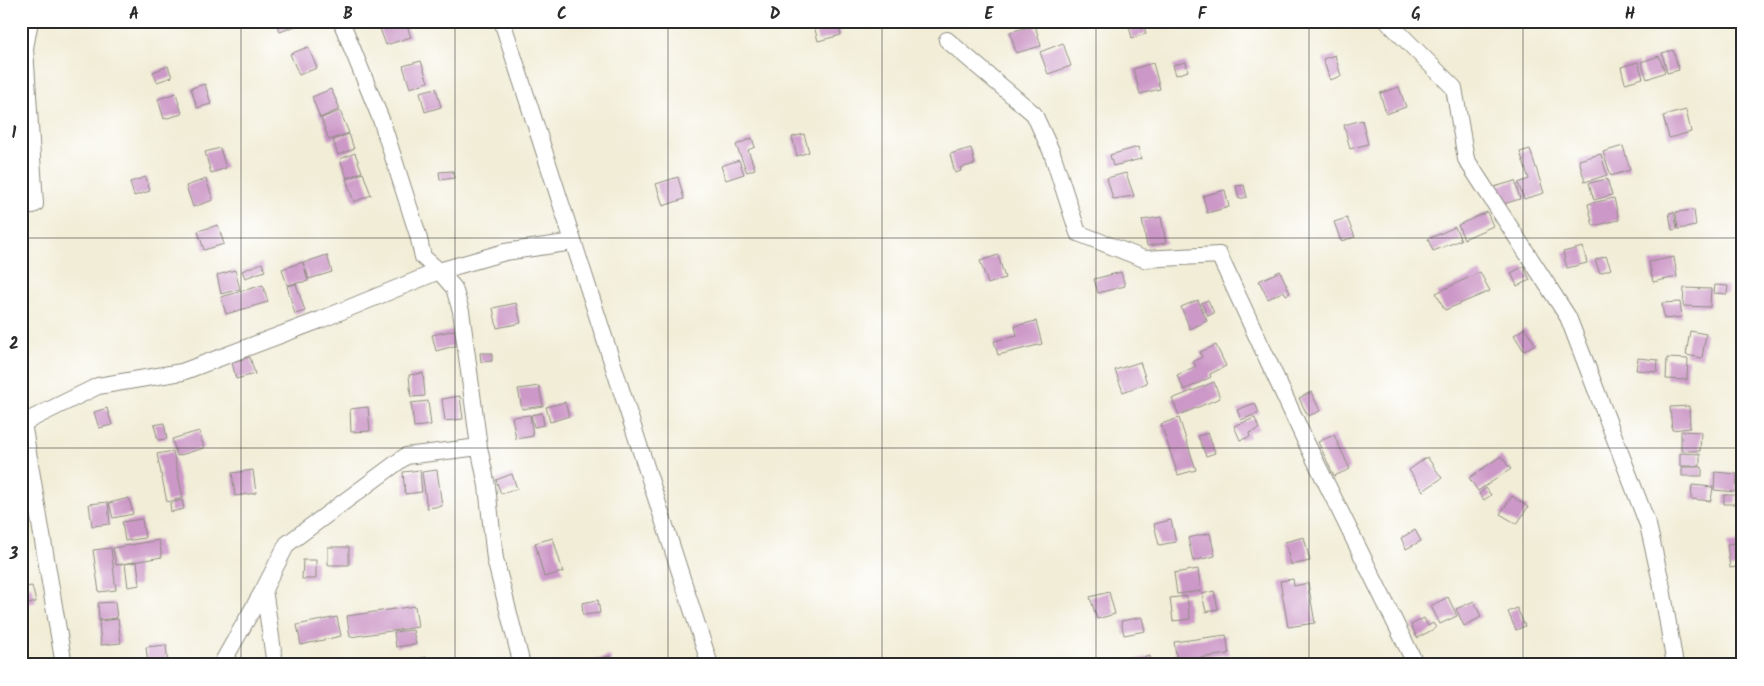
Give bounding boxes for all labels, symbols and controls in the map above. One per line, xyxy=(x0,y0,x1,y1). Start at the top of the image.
text: A xyxy=(129,2,139,27)
text: B xyxy=(343,2,353,27)
text: C xyxy=(557,2,567,27)
text: D xyxy=(770,2,781,27)
text: E xyxy=(985,2,995,27)
text: F xyxy=(1198,2,1208,27)
text: G xyxy=(1411,2,1421,27)
text: H xyxy=(1625,2,1635,27)
text: 1 xyxy=(12,121,17,146)
text: 2 xyxy=(9,332,19,357)
text: 3 xyxy=(9,542,19,567)

